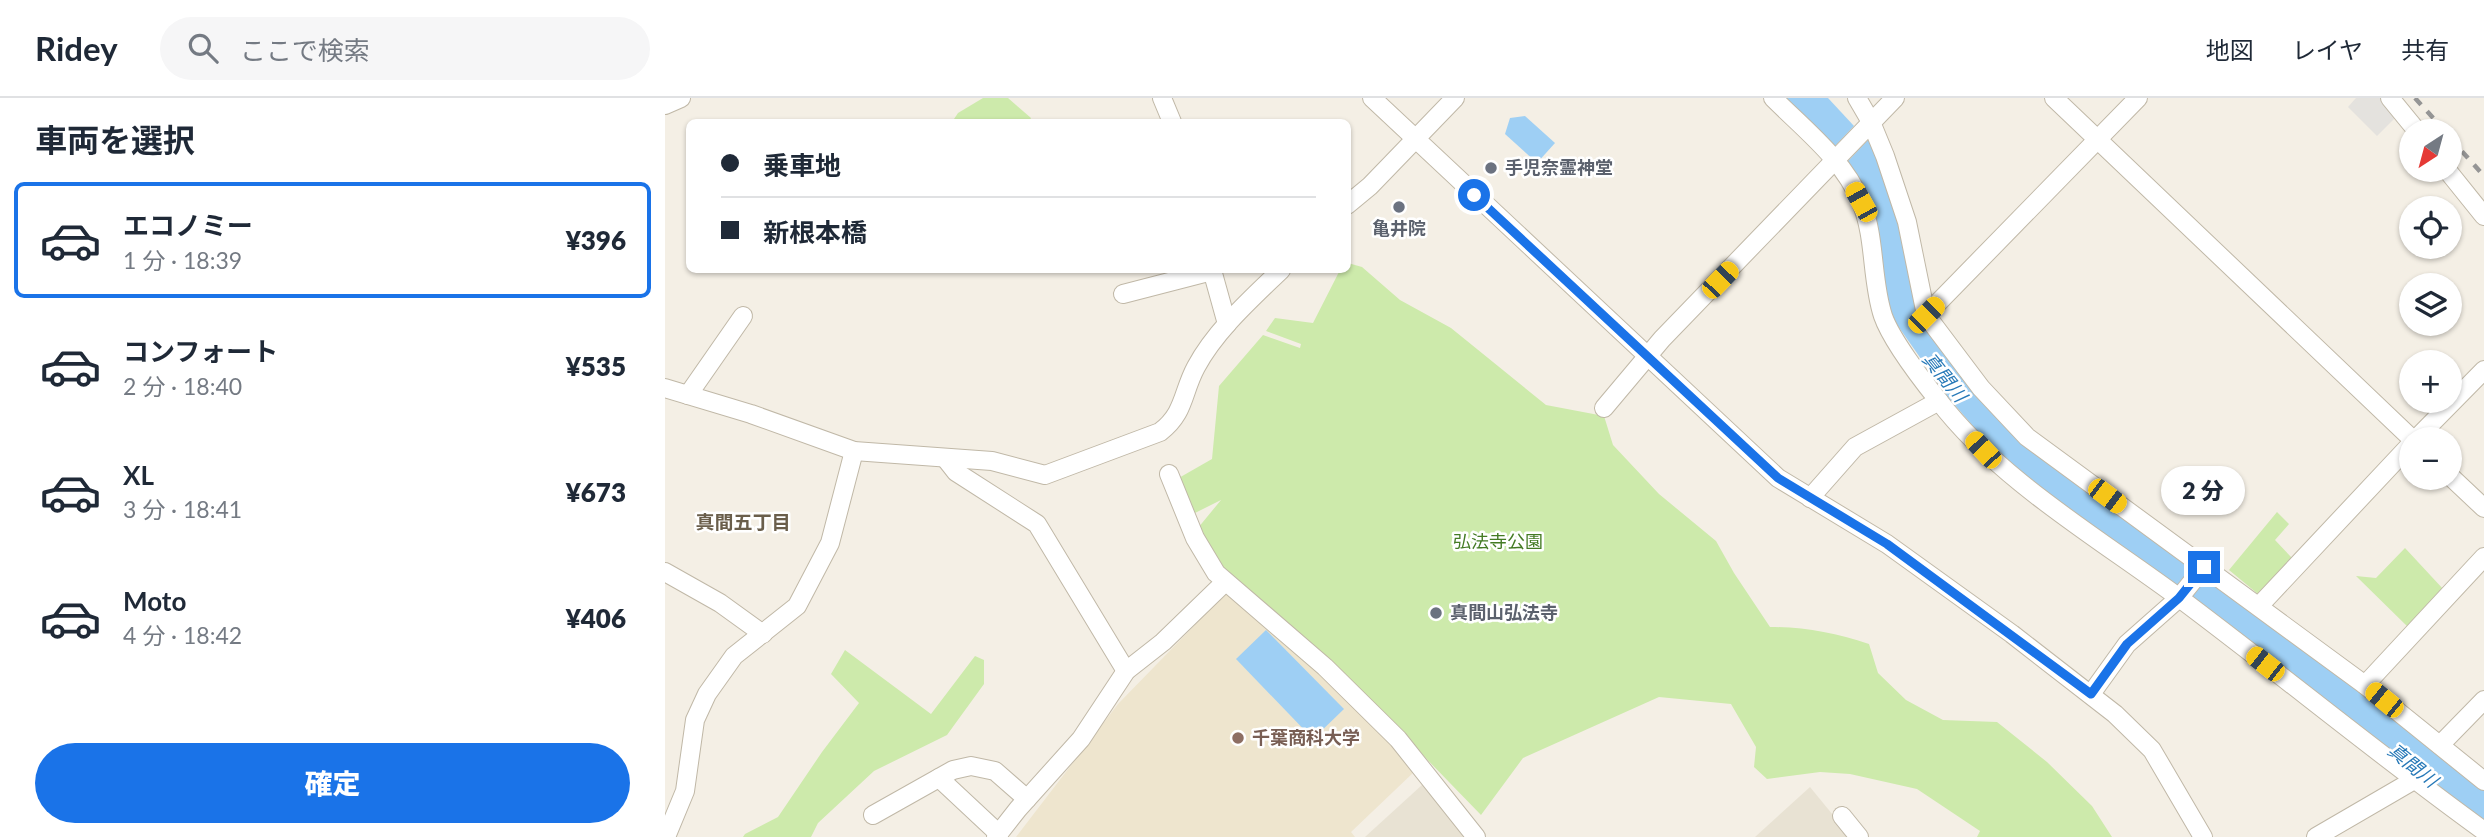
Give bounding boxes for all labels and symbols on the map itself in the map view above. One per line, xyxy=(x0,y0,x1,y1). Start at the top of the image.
north arrow xyxy=(2399,119,2462,182)
place label: 手児奈霊神堂 xyxy=(1505,156,1613,178)
marker: 手児奈霊神堂 xyxy=(1483,160,1499,176)
route start xyxy=(1458,179,1490,211)
car xyxy=(1842,179,1881,225)
marker: 亀井院 xyxy=(1391,199,1407,215)
place label: 亀井院 xyxy=(1372,217,1426,239)
car xyxy=(1698,258,1743,302)
car xyxy=(1904,293,1949,337)
water label: 真間川 xyxy=(1919,347,1974,408)
car xyxy=(1961,427,2006,473)
callout: 2 分 xyxy=(2162,466,2246,514)
car xyxy=(2084,475,2131,517)
district label: 真間五丁目 xyxy=(695,510,791,533)
park label: 弘法寺公園 xyxy=(1453,530,1543,552)
route end xyxy=(2188,551,2220,583)
place label: 真間山弘法寺 xyxy=(1450,601,1558,623)
marker: 真間山弘法寺 xyxy=(1428,605,1444,621)
car xyxy=(2242,643,2289,685)
car xyxy=(2362,679,2407,721)
place label: 千葉商科大学 xyxy=(1252,726,1360,748)
marker: 千葉商科大学 xyxy=(1230,730,1246,746)
water label: 真間川 xyxy=(2384,738,2444,793)

